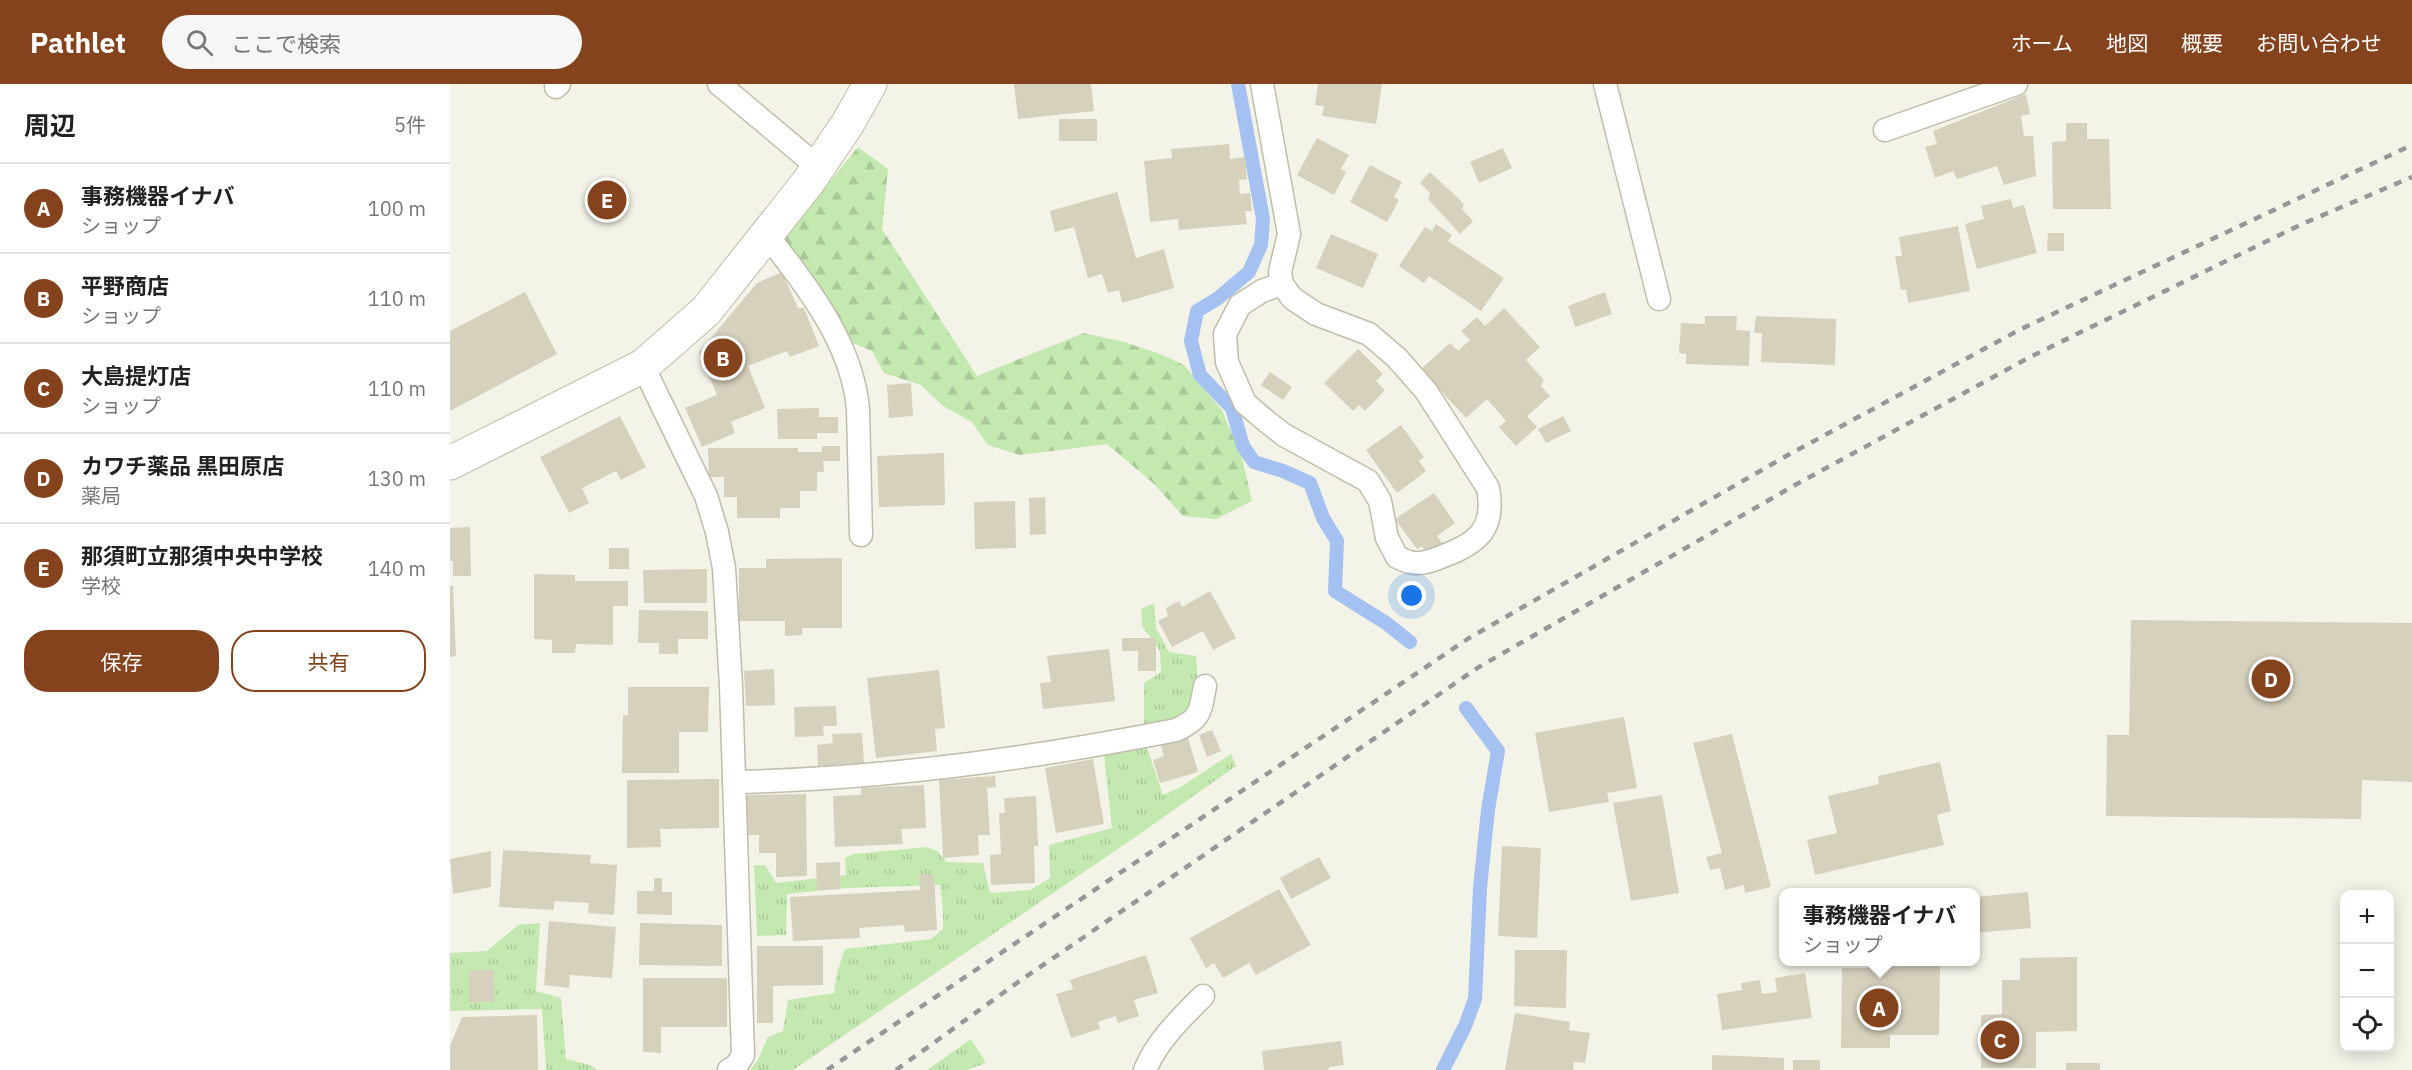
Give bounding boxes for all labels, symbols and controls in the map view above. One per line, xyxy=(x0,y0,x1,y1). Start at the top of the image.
search box xyxy=(162,15,582,69)
text: Pathlet xyxy=(30,24,126,61)
icon: search xyxy=(183,26,216,59)
text: ここで検索 xyxy=(231,29,341,58)
text: ホーム xyxy=(2011,29,2073,57)
text: 地図 xyxy=(2106,29,2148,57)
text: 概要 xyxy=(2181,29,2223,57)
text: お問い合わせ xyxy=(2256,29,2382,57)
text: 周辺 xyxy=(24,108,76,142)
text: 5件 xyxy=(394,111,426,138)
pin: E xyxy=(588,178,626,222)
text: 事務機器イナバ xyxy=(81,181,235,210)
text: A xyxy=(37,195,50,222)
text: 100 m xyxy=(368,195,426,222)
text: ショップ xyxy=(81,212,161,239)
text: 平野商店 xyxy=(81,271,169,300)
text: B xyxy=(37,285,50,312)
text: 110 m xyxy=(368,285,426,312)
text: ショップ xyxy=(81,302,161,329)
pin: B xyxy=(704,336,742,380)
text: 大島提灯店 xyxy=(81,361,191,390)
text: C xyxy=(37,375,50,402)
text: 110 m xyxy=(368,375,426,402)
text: ショップ xyxy=(81,392,161,419)
text: カワチ薬品 黒田原店 xyxy=(81,451,284,480)
text: D xyxy=(37,465,50,492)
text: 130 m xyxy=(368,465,426,492)
text: 薬局 xyxy=(81,482,121,509)
text: 那須町立那須中央中学校 xyxy=(81,541,323,570)
text: E xyxy=(37,555,50,582)
text: 140 m xyxy=(368,555,426,582)
text: 学校 xyxy=(81,572,121,599)
your location xyxy=(1397,581,1426,610)
button: 保存 xyxy=(24,630,219,692)
button: 共有 xyxy=(231,630,426,692)
pin: D xyxy=(2252,656,2290,702)
popup xyxy=(1779,888,1980,966)
map controls xyxy=(2340,890,2394,1052)
button: + xyxy=(2340,890,2394,944)
text: 事務機器イナバ xyxy=(1803,900,1956,929)
text: ショップ xyxy=(1803,931,1883,958)
button: − xyxy=(2340,944,2394,998)
pin: A xyxy=(1860,986,1898,1030)
button: locate xyxy=(2340,998,2394,1052)
pin: C xyxy=(1980,1018,2020,1062)

